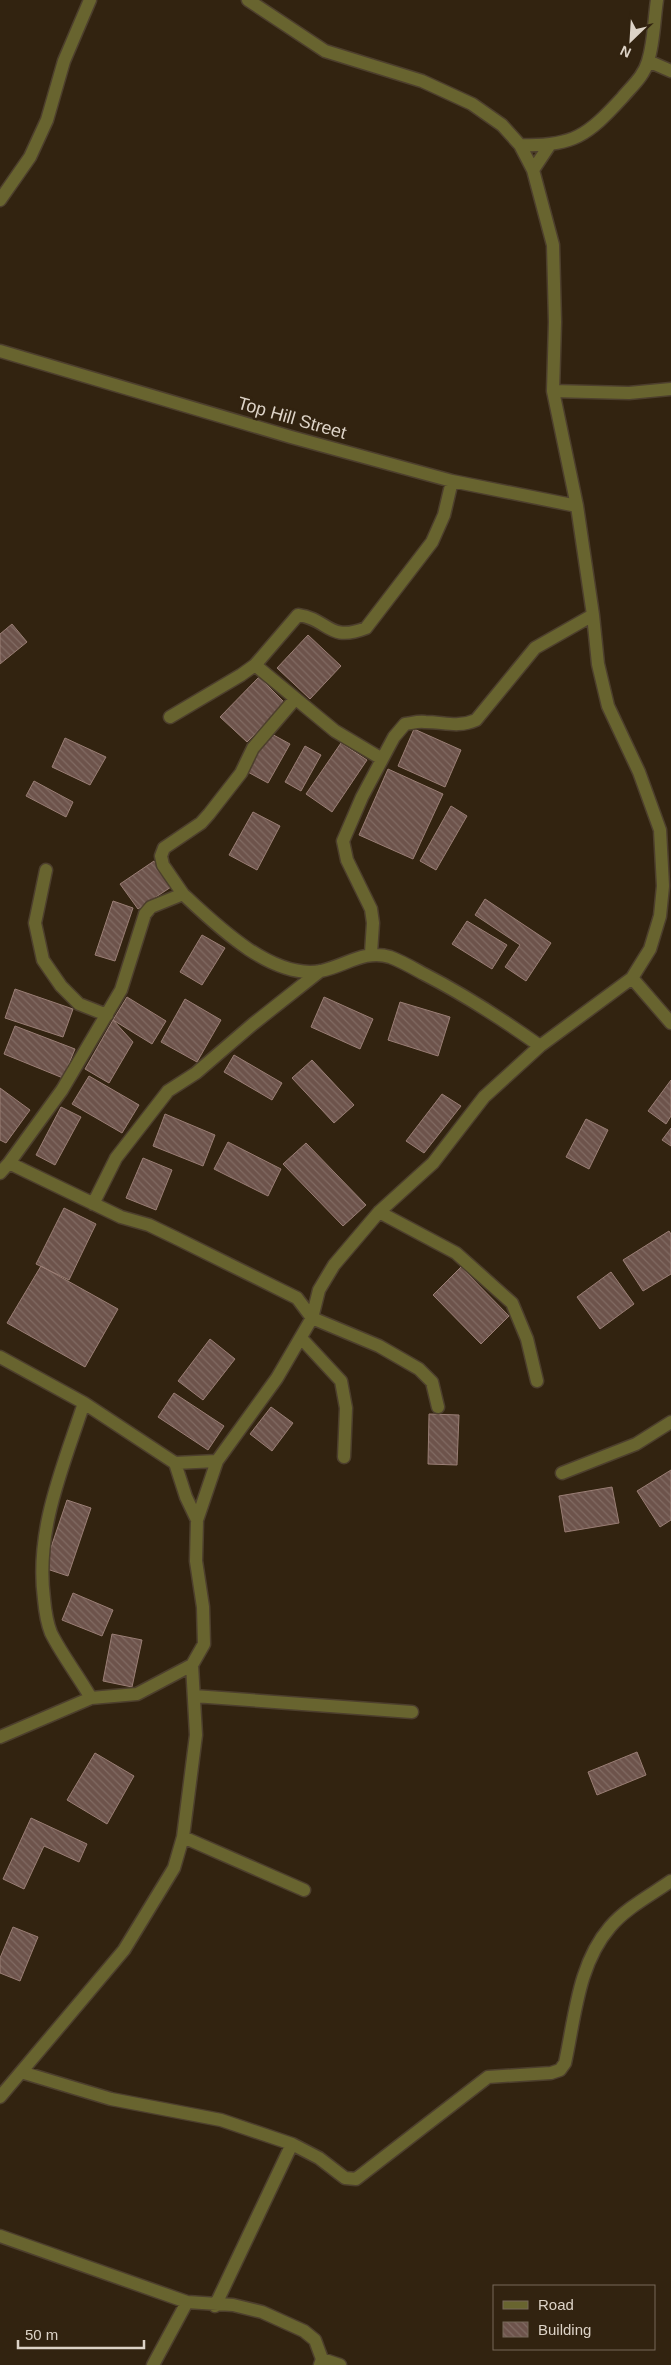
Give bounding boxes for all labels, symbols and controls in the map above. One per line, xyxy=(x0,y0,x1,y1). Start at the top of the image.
north arrow xyxy=(606,15,656,65)
text: N xyxy=(618,42,633,61)
street label: Top Hill Street xyxy=(235,393,349,443)
legend xyxy=(493,2285,656,2350)
text: Road xyxy=(538,2296,574,2313)
scale bar xyxy=(18,2318,144,2350)
text: Building xyxy=(538,2321,591,2338)
text: 50 m xyxy=(25,2326,58,2343)

